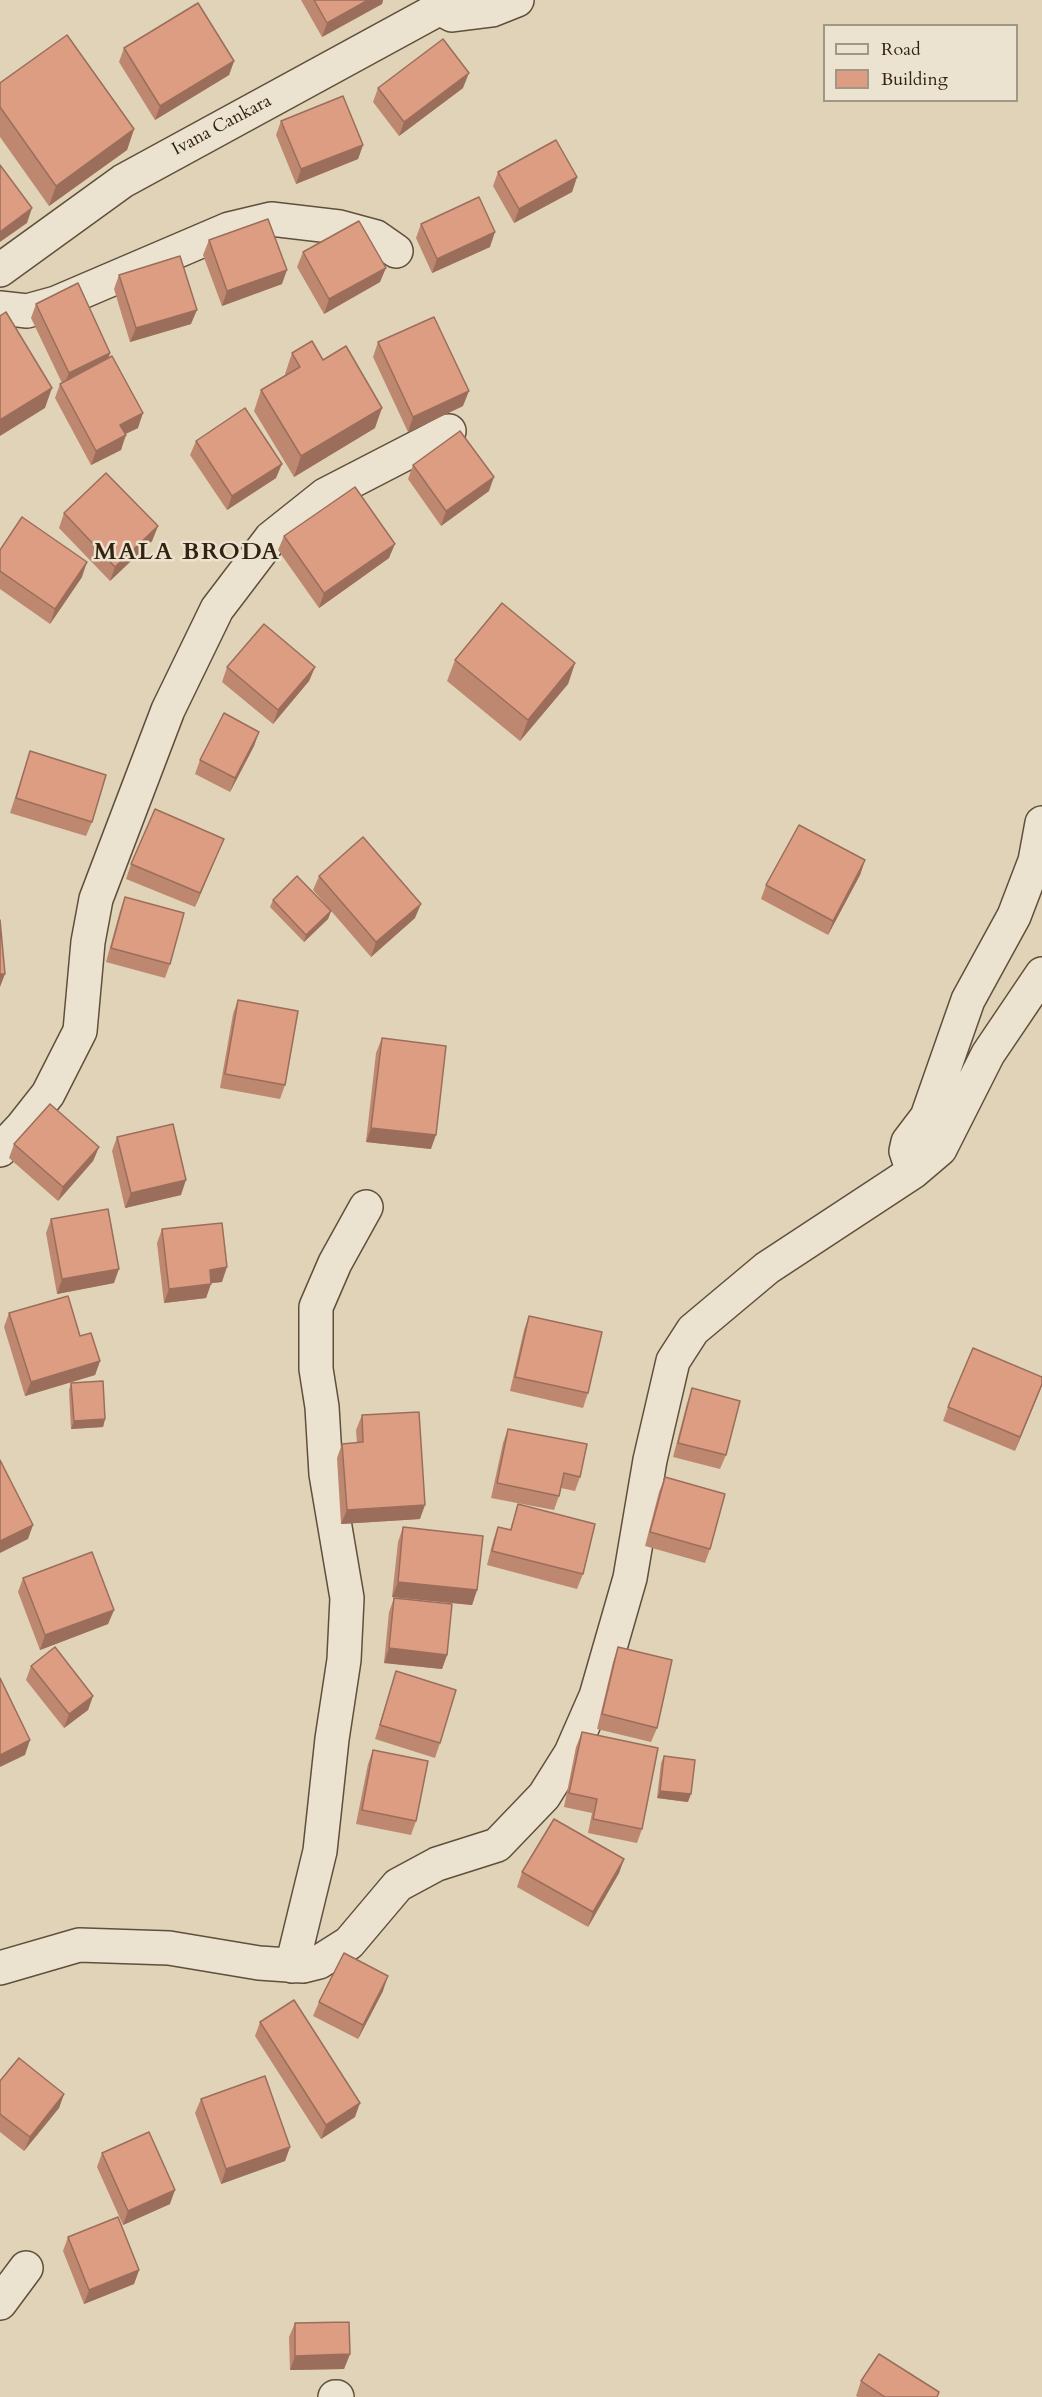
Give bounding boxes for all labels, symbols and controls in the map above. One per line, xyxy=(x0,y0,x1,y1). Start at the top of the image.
legend xyxy=(823,24,1018,102)
text: Road xyxy=(881,37,921,62)
text: Building xyxy=(881,67,948,92)
street label: Ivana Cankara xyxy=(169,91,275,161)
district label: MALA BRODA xyxy=(93,539,281,567)

